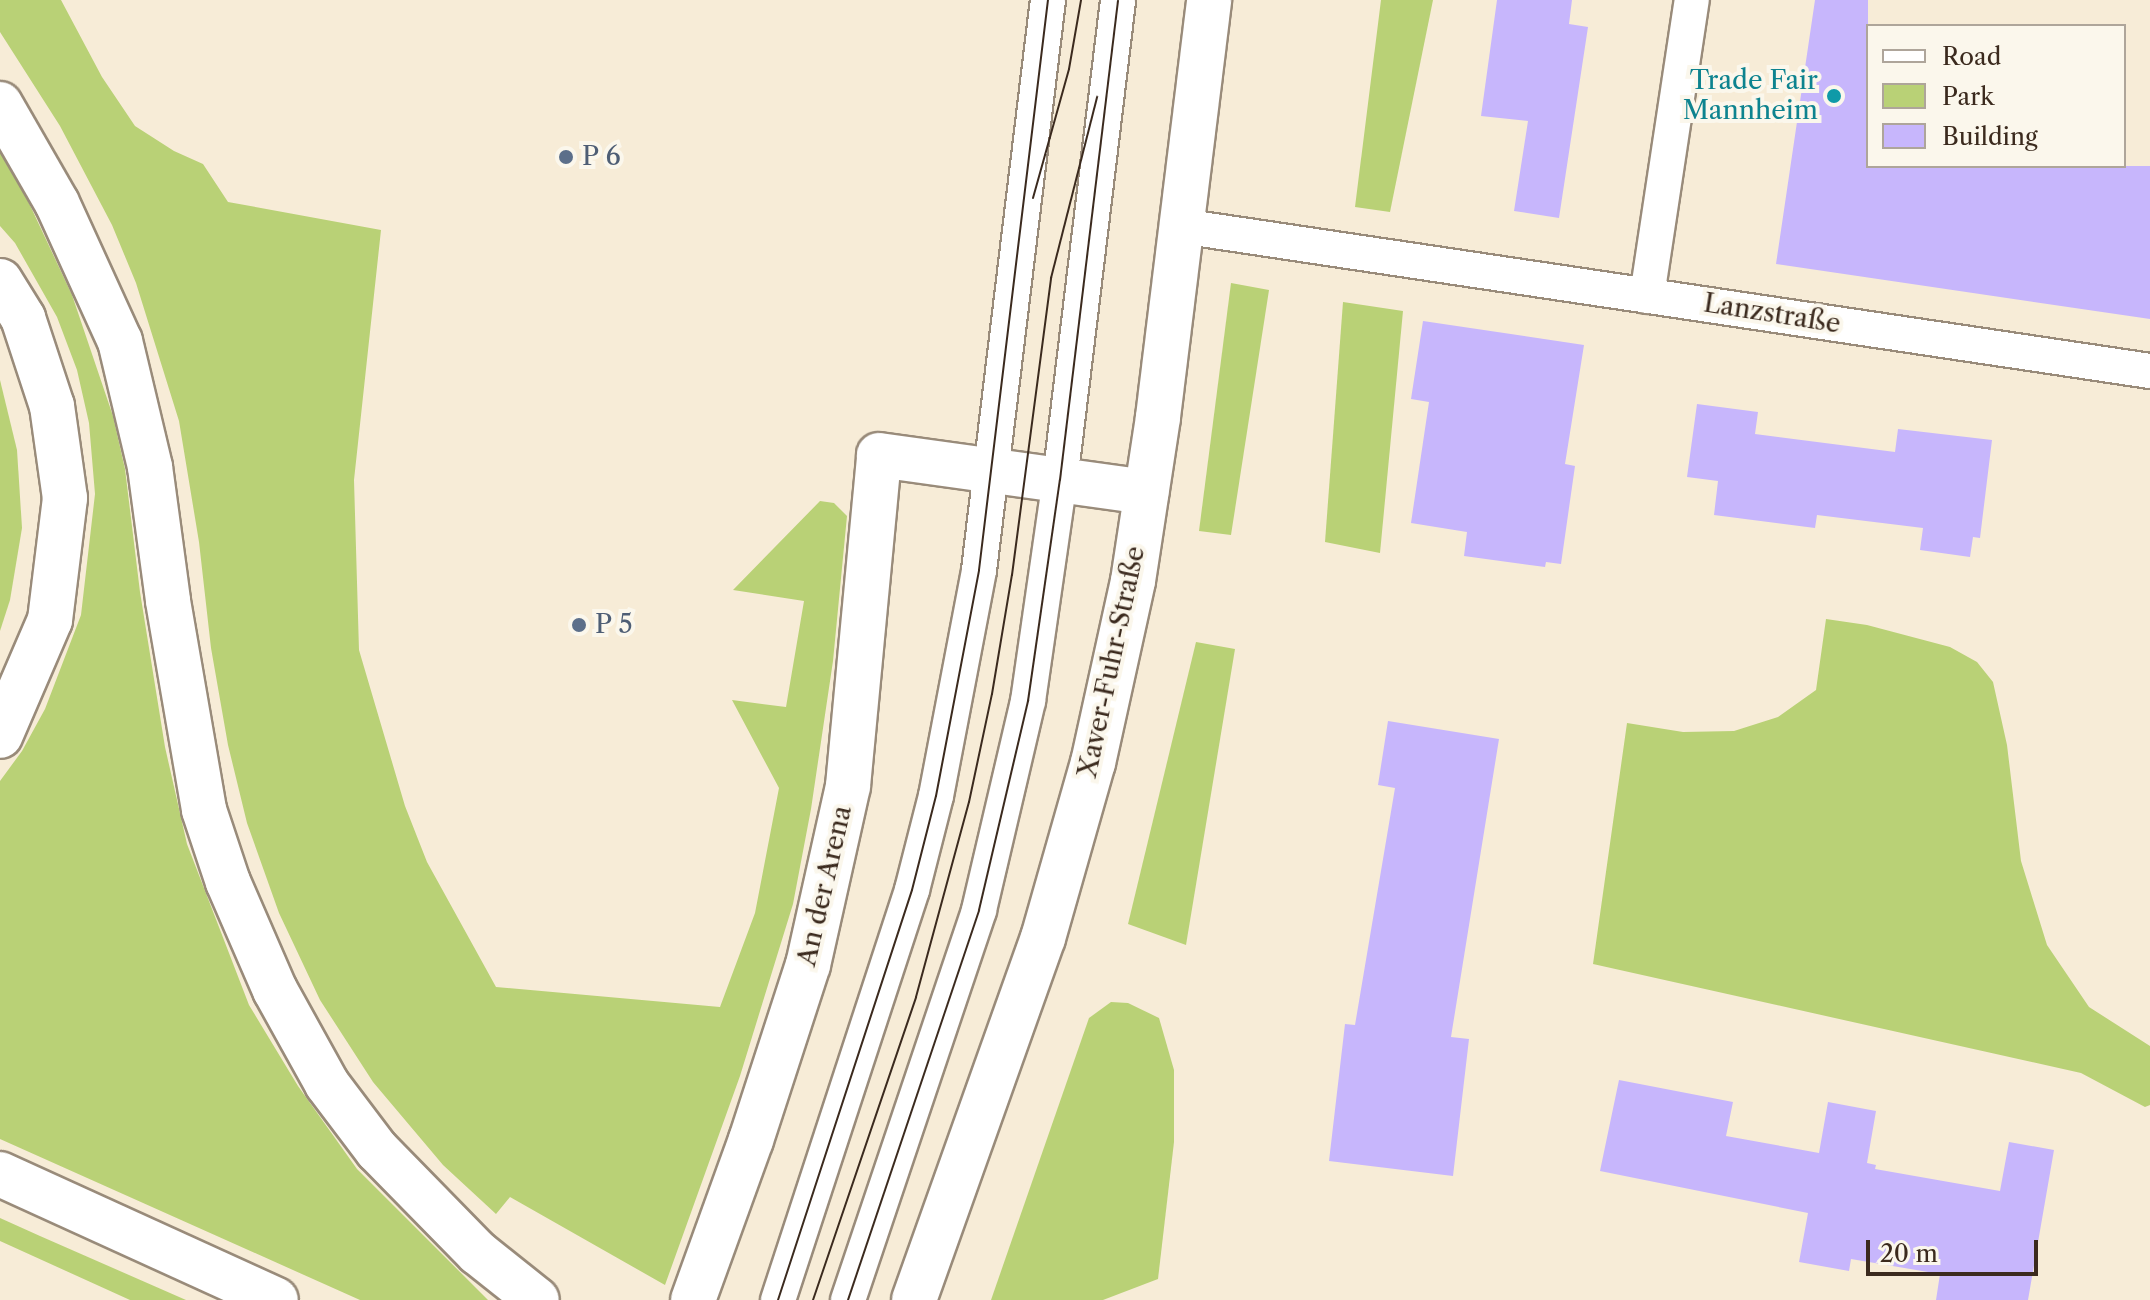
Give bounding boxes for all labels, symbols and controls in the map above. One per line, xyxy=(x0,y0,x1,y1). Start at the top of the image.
legend xyxy=(1866,24,2126,168)
text: Road xyxy=(1942,42,2001,71)
place label: Trade Fair Mannheim xyxy=(1683,65,1818,126)
text: Park xyxy=(1942,82,1994,111)
marker: Trade Fair Mannheim xyxy=(1825,87,1843,105)
text: Building xyxy=(1942,122,2038,151)
place label: P 6 xyxy=(582,141,621,173)
marker: P 6 xyxy=(557,148,575,166)
street label: Lanzstraße xyxy=(1701,288,1843,340)
street label: Xaver-Fuhr-Straße xyxy=(1072,543,1152,781)
place label: P 5 xyxy=(595,609,633,641)
marker: P 5 xyxy=(570,616,588,634)
street label: An der Arena xyxy=(791,802,859,970)
scale bar xyxy=(1870,1224,2042,1274)
text: 20 m xyxy=(1880,1239,1938,1268)

